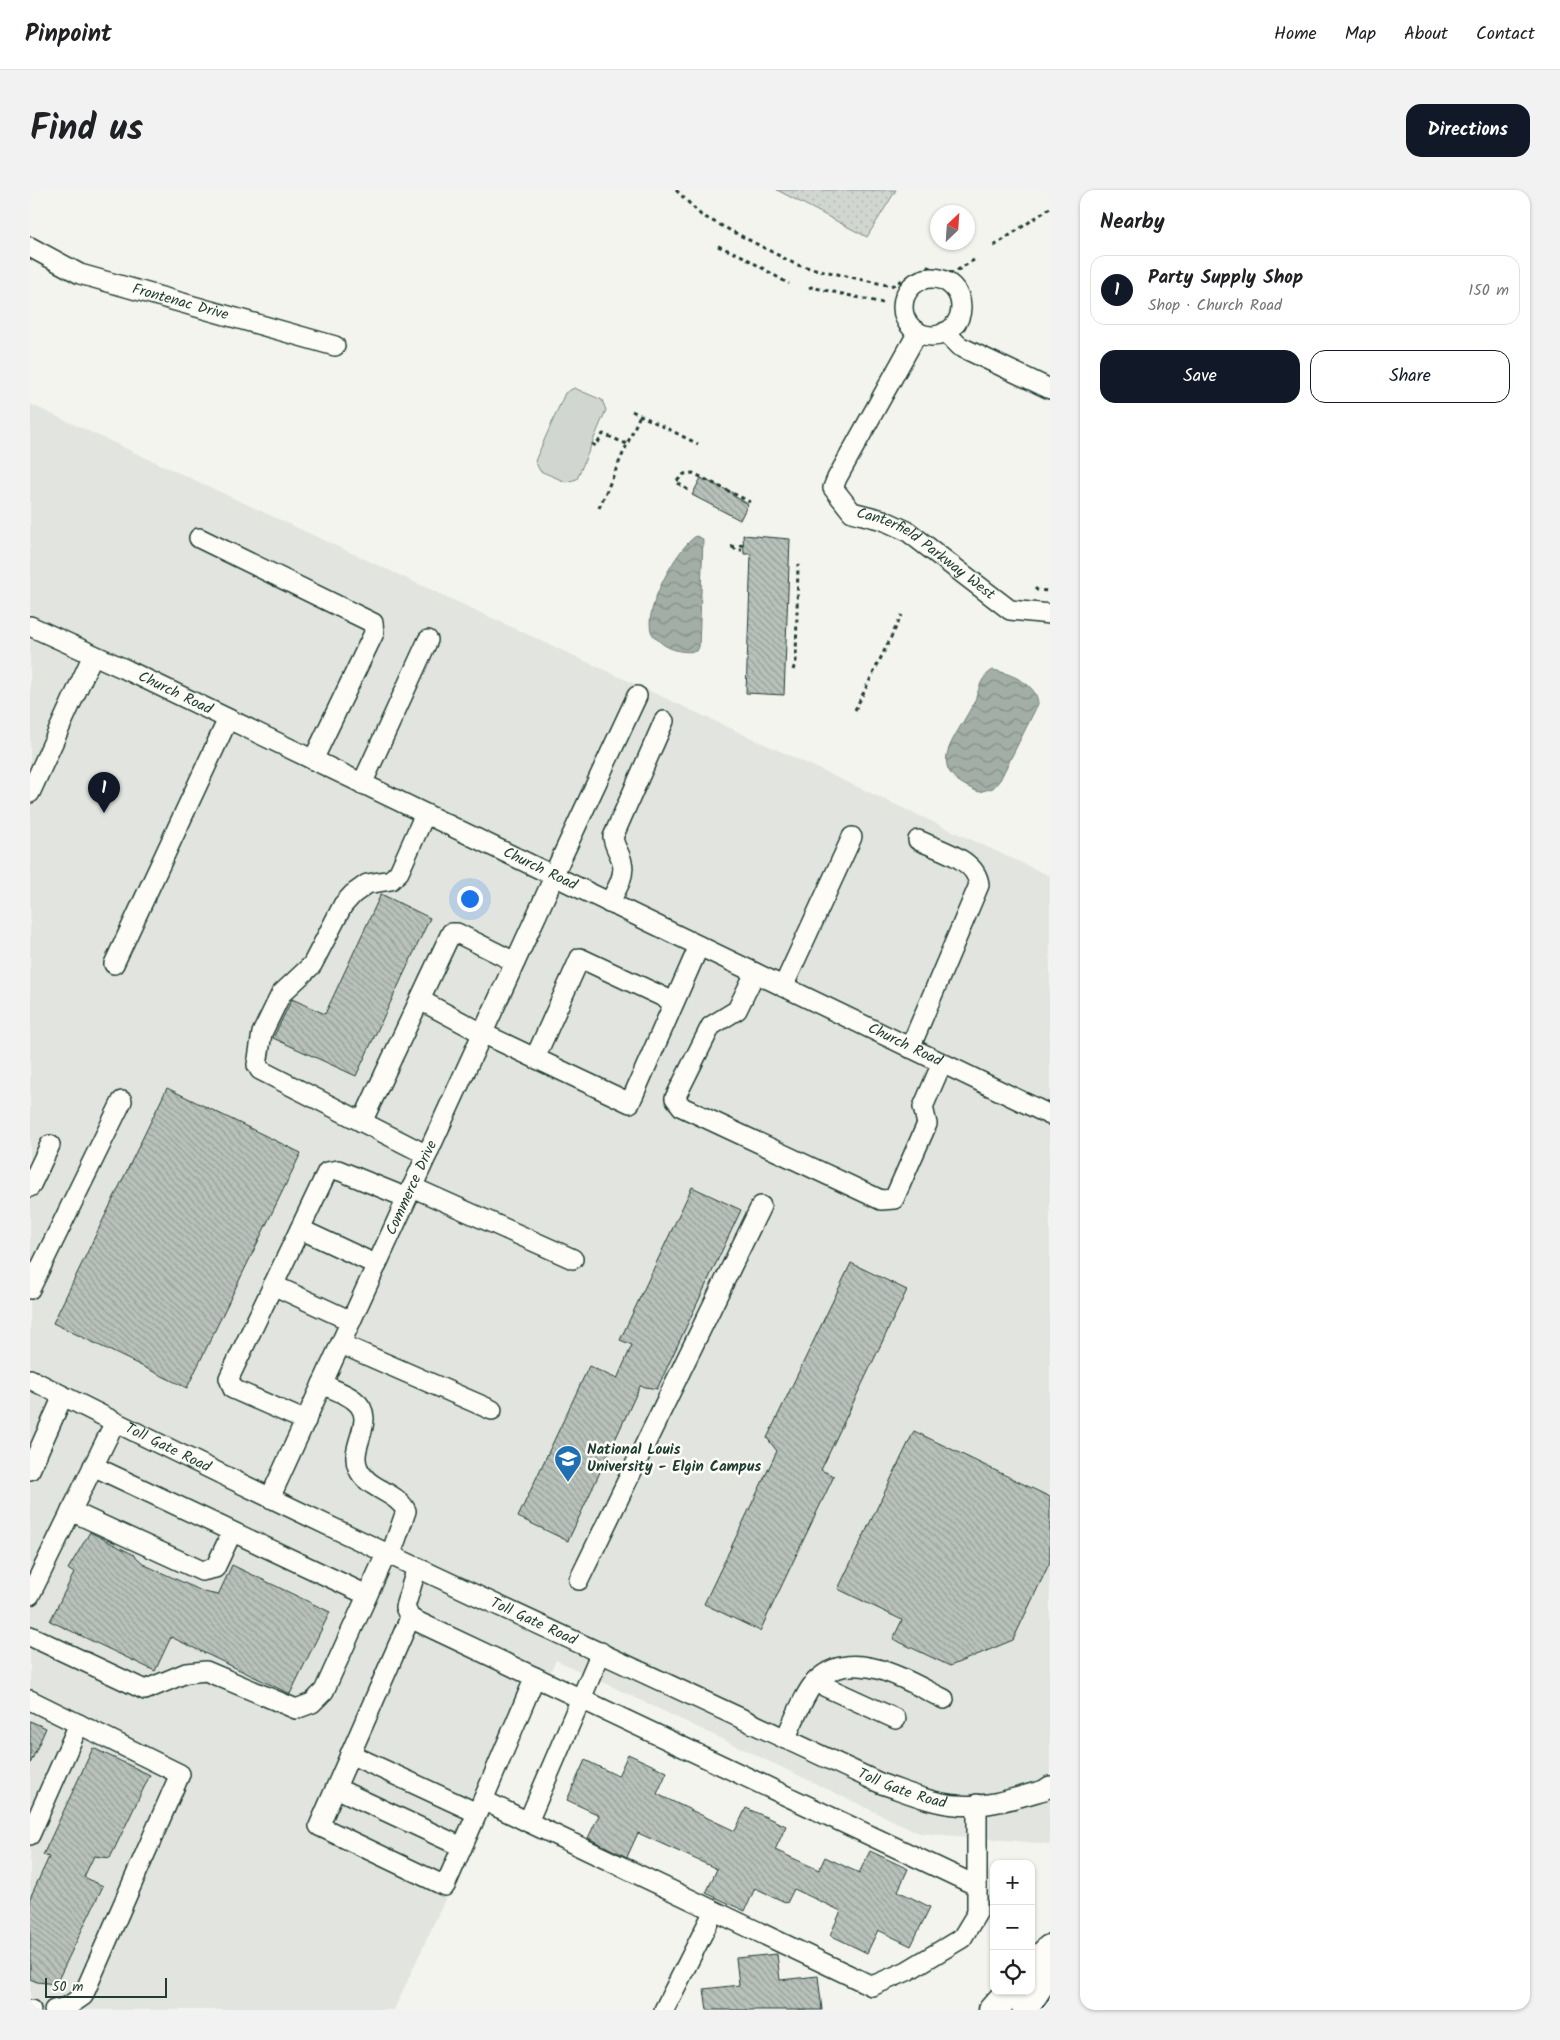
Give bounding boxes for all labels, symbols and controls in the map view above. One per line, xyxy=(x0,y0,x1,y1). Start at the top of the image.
text: Pinpoint xyxy=(25,15,112,54)
text: Home xyxy=(1274,20,1317,49)
text: Map xyxy=(1345,20,1376,49)
text: About xyxy=(1404,20,1448,49)
text: Contact xyxy=(1476,20,1535,49)
text: Find us xyxy=(30,102,143,158)
button: Directions xyxy=(1406,104,1530,157)
north arrow xyxy=(930,205,975,250)
text: Nearby xyxy=(1100,206,1165,239)
text: Party Supply Shop xyxy=(1148,263,1303,293)
street label: Frontenac Drive xyxy=(129,277,232,327)
text: 1 xyxy=(1115,278,1119,303)
text: 150 m xyxy=(1468,278,1509,303)
text: Shop · Church Road xyxy=(1148,293,1282,318)
button: Save xyxy=(1100,350,1300,403)
button: Share xyxy=(1310,350,1510,403)
street label: Canterfield Parkway West xyxy=(854,502,1000,606)
street label: Church Road xyxy=(134,665,217,722)
pin: 1 xyxy=(88,772,120,813)
street label: Church Road xyxy=(499,841,582,898)
your location xyxy=(457,886,483,912)
street label: Church Road xyxy=(864,1017,947,1073)
street label: Commerce Drive xyxy=(380,1136,444,1239)
street label: Toll Gate Road xyxy=(121,1417,215,1479)
place label: National Louis University - Elgin Campus xyxy=(587,1438,761,1479)
school or university icon: National Louis University - Elgin Campus xyxy=(553,1444,583,1483)
street label: Toll Gate Road xyxy=(486,1591,581,1653)
street label: Toll Gate Road xyxy=(853,1762,949,1816)
map controls xyxy=(990,1860,1035,1995)
button: + xyxy=(990,1860,1035,1905)
button: − xyxy=(990,1905,1035,1950)
button: locate xyxy=(990,1950,1035,1995)
scale bar xyxy=(45,1975,168,1998)
text: 50 m xyxy=(52,1976,83,1998)

